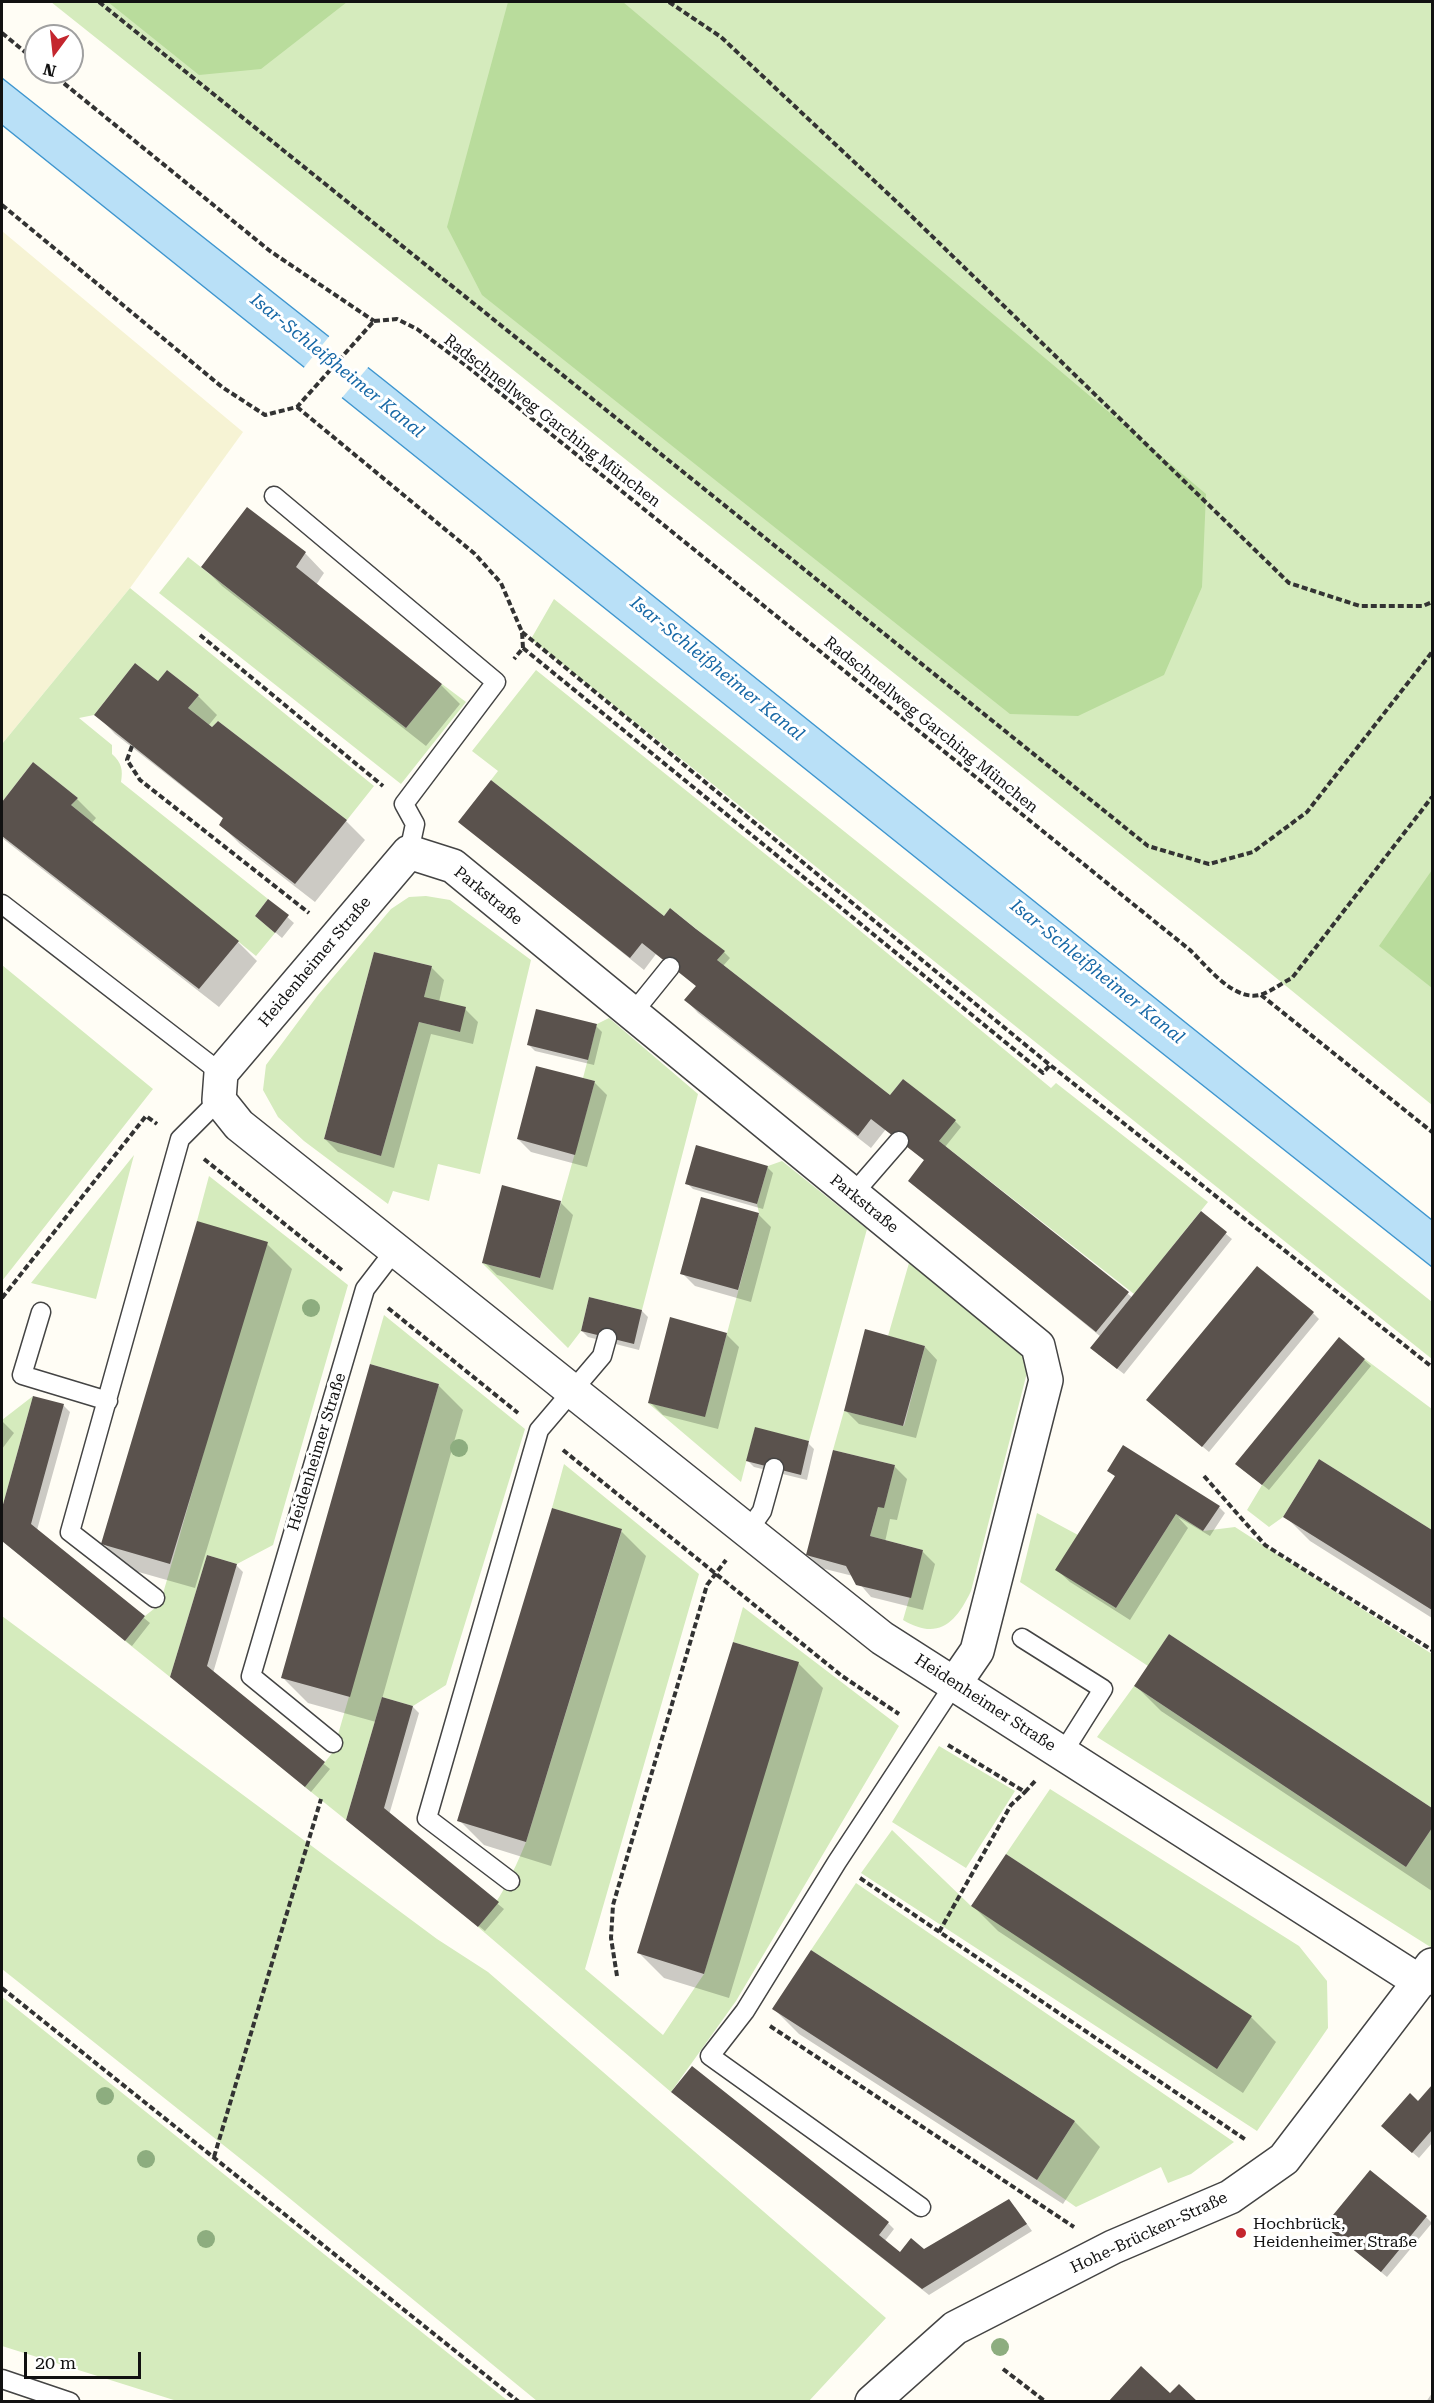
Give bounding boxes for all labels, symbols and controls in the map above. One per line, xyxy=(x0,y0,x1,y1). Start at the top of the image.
north arrow xyxy=(24,24,84,84)
text: N xyxy=(41,59,58,81)
water label: Isar-Schleißheimer Kanal xyxy=(246,289,428,443)
street label: Radschnellweg Garching München xyxy=(440,330,664,512)
water label: Isar-Schleißheimer Kanal xyxy=(626,592,808,746)
street label: Radschnellweg Garching München xyxy=(820,633,1042,817)
street label: Parkstraße xyxy=(450,863,526,929)
street label: Heidenheimer Straße xyxy=(255,893,375,1031)
water label: Isar-Schleißheimer Kanal xyxy=(1006,895,1188,1049)
street label: Parkstraße xyxy=(826,1171,902,1237)
street label: Heidenheimer Straße xyxy=(284,1371,350,1533)
street label: Heidenheimer Straße xyxy=(911,1650,1059,1756)
street label: Hohe-Brücken-Straße xyxy=(1067,2188,1231,2278)
place label: Hochbrück, Heidenheimer Straße xyxy=(1253,2214,1417,2252)
marker: Hochbrück, Heidenheimer Straße xyxy=(1234,2226,1248,2240)
scale bar xyxy=(27,2340,144,2378)
text: 20 m xyxy=(35,2352,76,2373)

